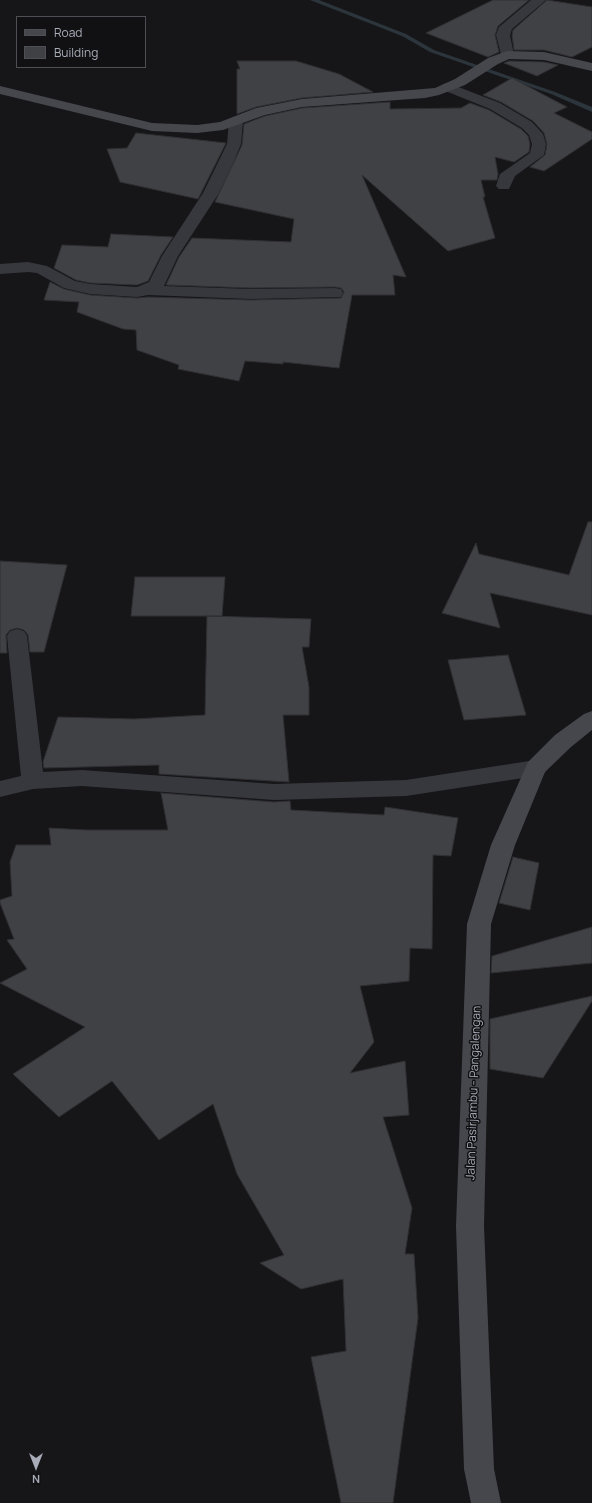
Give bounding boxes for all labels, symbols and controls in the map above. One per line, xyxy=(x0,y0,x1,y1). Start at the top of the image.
legend xyxy=(16,16,146,68)
text: Road xyxy=(54,24,82,41)
text: Building xyxy=(54,44,98,61)
street label: Jalan Pasirjambu - Pangalengan xyxy=(464,1006,484,1180)
north arrow xyxy=(16,1447,56,1487)
text: N xyxy=(32,1472,40,1487)

